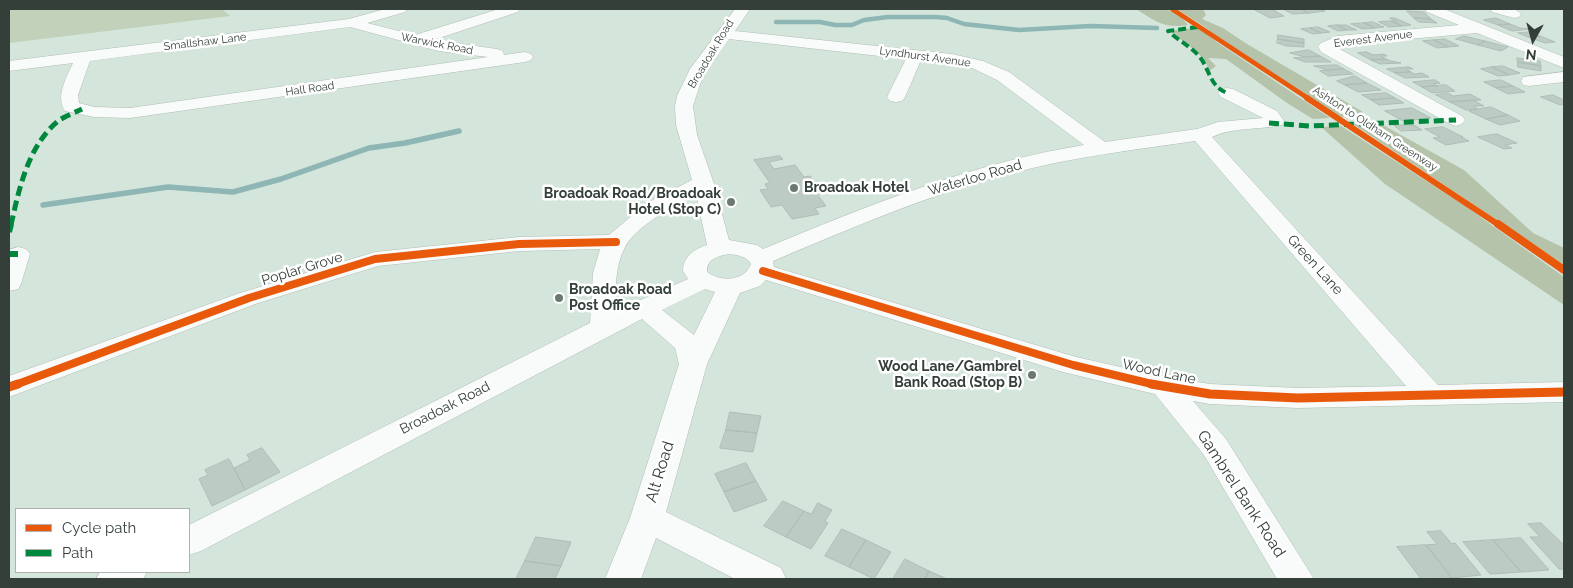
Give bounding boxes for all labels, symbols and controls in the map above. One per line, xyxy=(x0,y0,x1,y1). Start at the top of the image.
north arrow xyxy=(1508,15,1558,65)
street label: Broadoak Road xyxy=(685,17,737,91)
street label: Everest Avenue xyxy=(1333,28,1413,50)
street label: Smallshaw Lane xyxy=(163,30,247,54)
street label: Warwick Road xyxy=(400,31,474,57)
street label: Lyndhurst Avenue xyxy=(879,44,971,70)
text: N xyxy=(1525,46,1537,63)
street label: Hall Road xyxy=(285,79,335,99)
street label: Ashton to Oldham Greenway xyxy=(1310,84,1440,174)
street label: Waterloo Road xyxy=(926,157,1024,199)
place label: Broadoak Hotel xyxy=(804,180,909,196)
marker: Broadoak Hotel xyxy=(788,182,800,194)
place label: Broadoak Road/Broadoak Hotel (Stop C) xyxy=(544,186,721,218)
marker: Broadoak Road/Broadoak Hotel (Stop C) xyxy=(725,196,737,208)
street label: Green Lane xyxy=(1284,231,1346,299)
street label: Poplar Grove xyxy=(260,249,344,289)
place label: Broadoak Road Post Office xyxy=(569,282,672,314)
marker: Broadoak Road Post Office xyxy=(553,292,565,304)
street label: Wood Lane xyxy=(1121,356,1197,388)
place label: Wood Lane/Gambrel Bank Road (Stop B) xyxy=(878,359,1022,392)
marker: Wood Lane/Gambrel Bank Road (Stop B) xyxy=(1026,369,1038,381)
street label: Broadoak Road xyxy=(397,378,493,438)
street label: Gambrel Bank Road xyxy=(1193,427,1289,561)
street label: Alt Road xyxy=(642,439,678,505)
legend xyxy=(15,508,190,573)
text: Cycle path xyxy=(62,519,136,537)
text: Path xyxy=(62,544,93,562)

